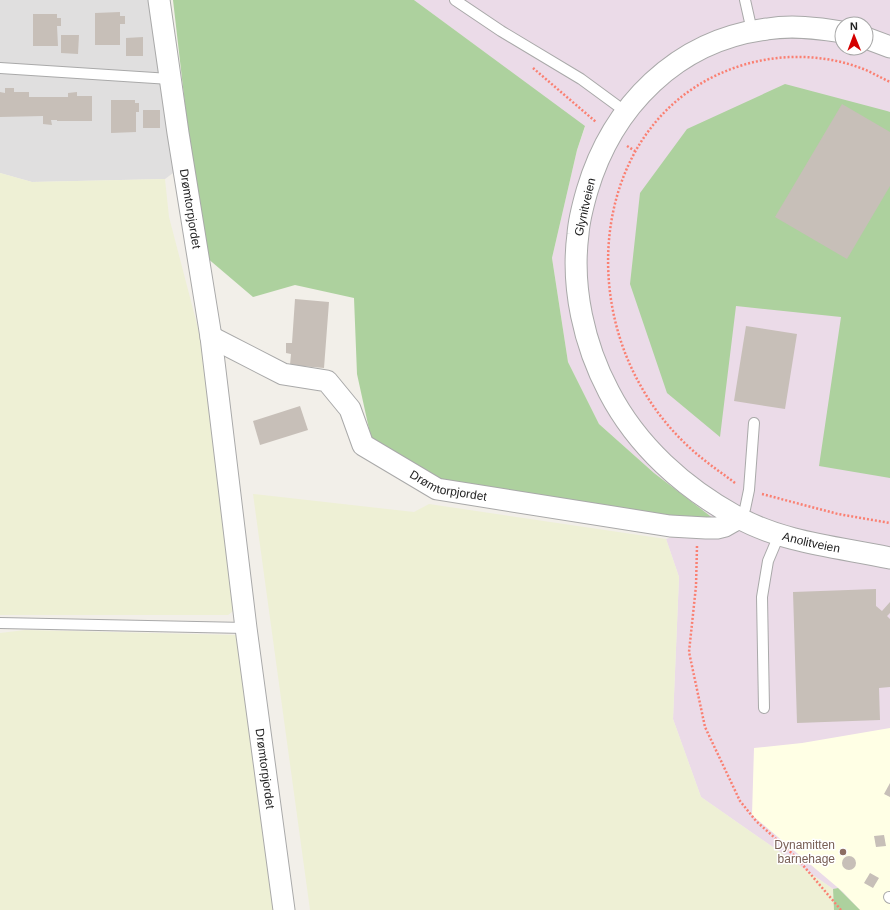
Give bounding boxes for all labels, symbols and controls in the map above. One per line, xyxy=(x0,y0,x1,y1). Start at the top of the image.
north arrow xyxy=(834,16,874,56)
text: N xyxy=(850,20,858,32)
street label: Drømtorpjordet xyxy=(177,168,204,250)
street label: Glynitveien xyxy=(572,176,598,238)
street label: Drømtorpjordet xyxy=(407,467,488,504)
street label: Anolitveien xyxy=(781,529,841,556)
street label: Drømtorpjordet xyxy=(253,728,277,810)
place label: Dynamitten barnehage xyxy=(774,838,835,866)
marker: Dynamitten barnehage xyxy=(838,847,848,857)

